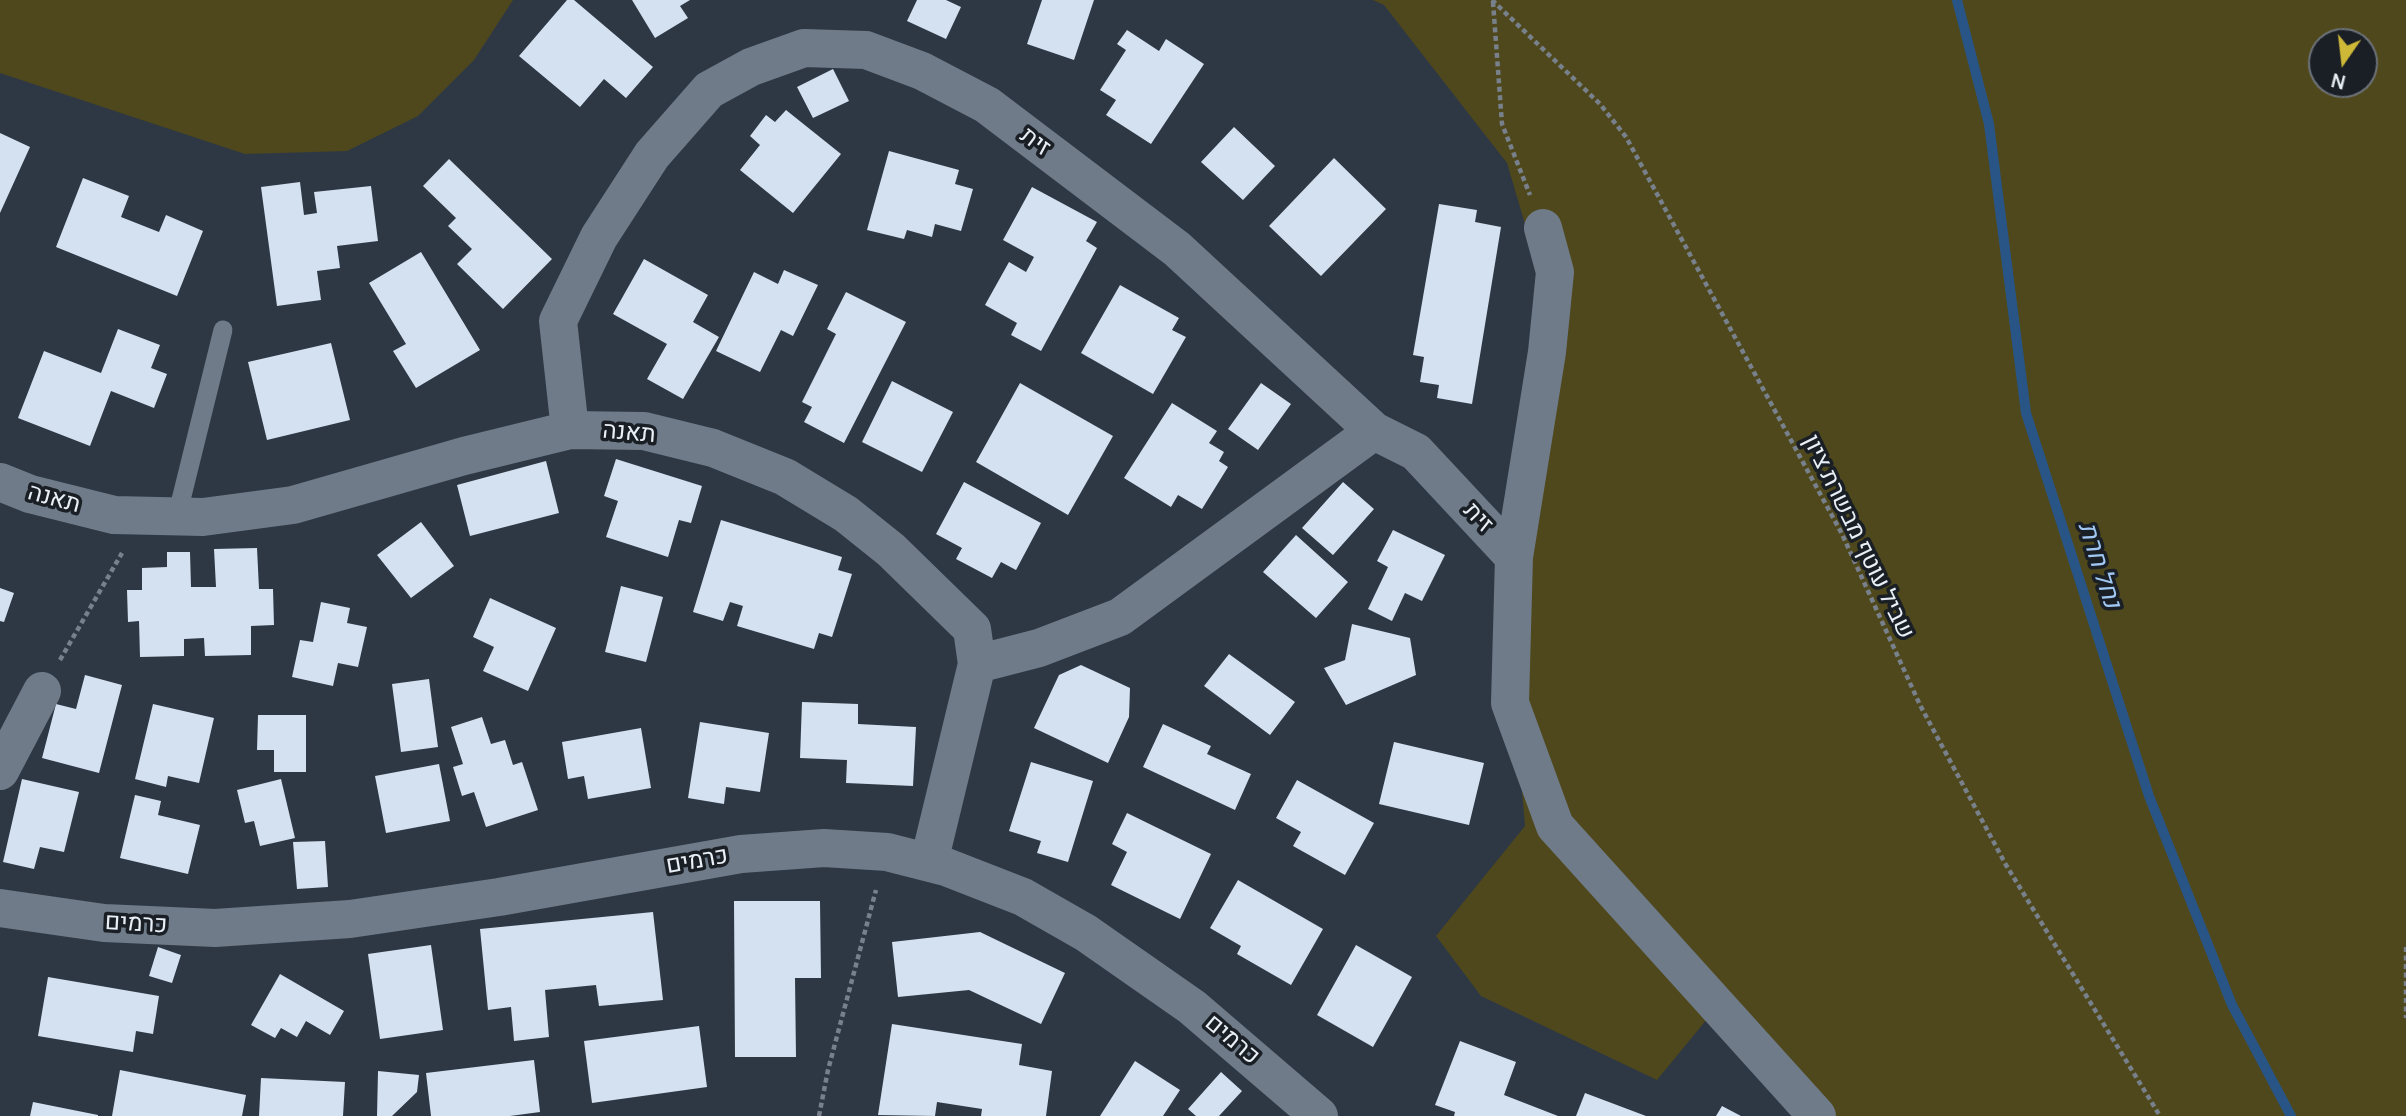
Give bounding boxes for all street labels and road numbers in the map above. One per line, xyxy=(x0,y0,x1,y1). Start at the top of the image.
street label: זית xyxy=(1014,121,1056,163)
street label: תאנה xyxy=(601,416,657,450)
street label: שביל עוטף מבשרת ציון xyxy=(1796,430,1920,644)
street label: תאנה xyxy=(25,478,83,520)
street label: זית xyxy=(1457,497,1499,539)
street label: כרמים xyxy=(664,841,730,881)
street label: כרמים xyxy=(104,908,168,940)
street label: כרמים xyxy=(1199,1009,1265,1071)

